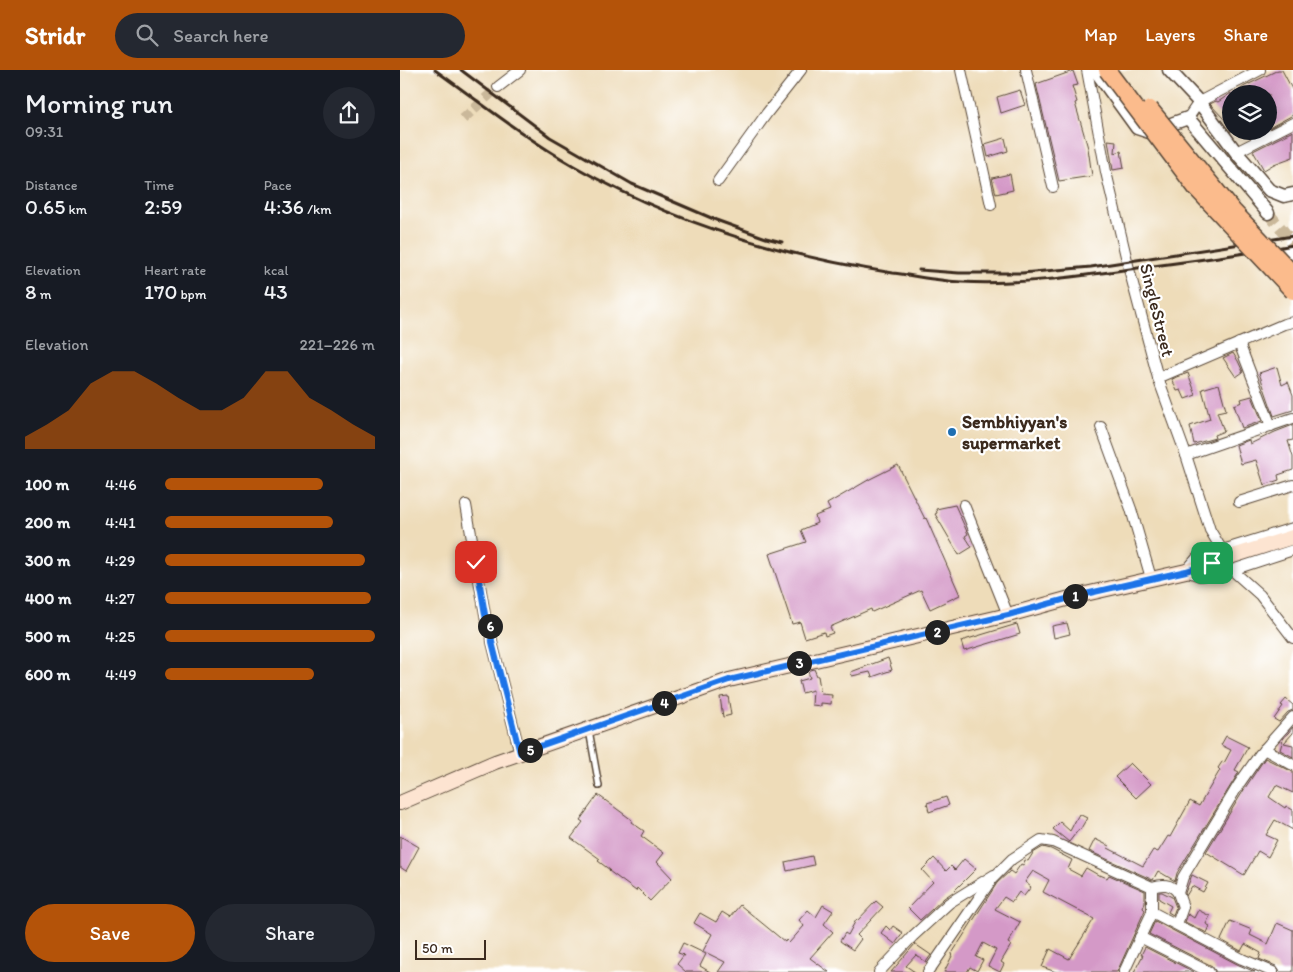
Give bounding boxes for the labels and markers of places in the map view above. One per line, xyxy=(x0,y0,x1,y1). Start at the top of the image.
place label: Sembhiyyan's supermarket xyxy=(962,411,1067,454)
marker: Sembhiyyan's supermarket xyxy=(946,426,958,438)
pin xyxy=(455,541,497,583)
pin xyxy=(1191,542,1233,584)
pin: 1 xyxy=(1062,584,1088,608)
pin: 6 xyxy=(478,614,502,638)
pin: 2 xyxy=(924,620,950,644)
pin: 3 xyxy=(786,650,812,676)
pin: 4 xyxy=(652,690,676,716)
pin: 5 xyxy=(518,738,542,762)

